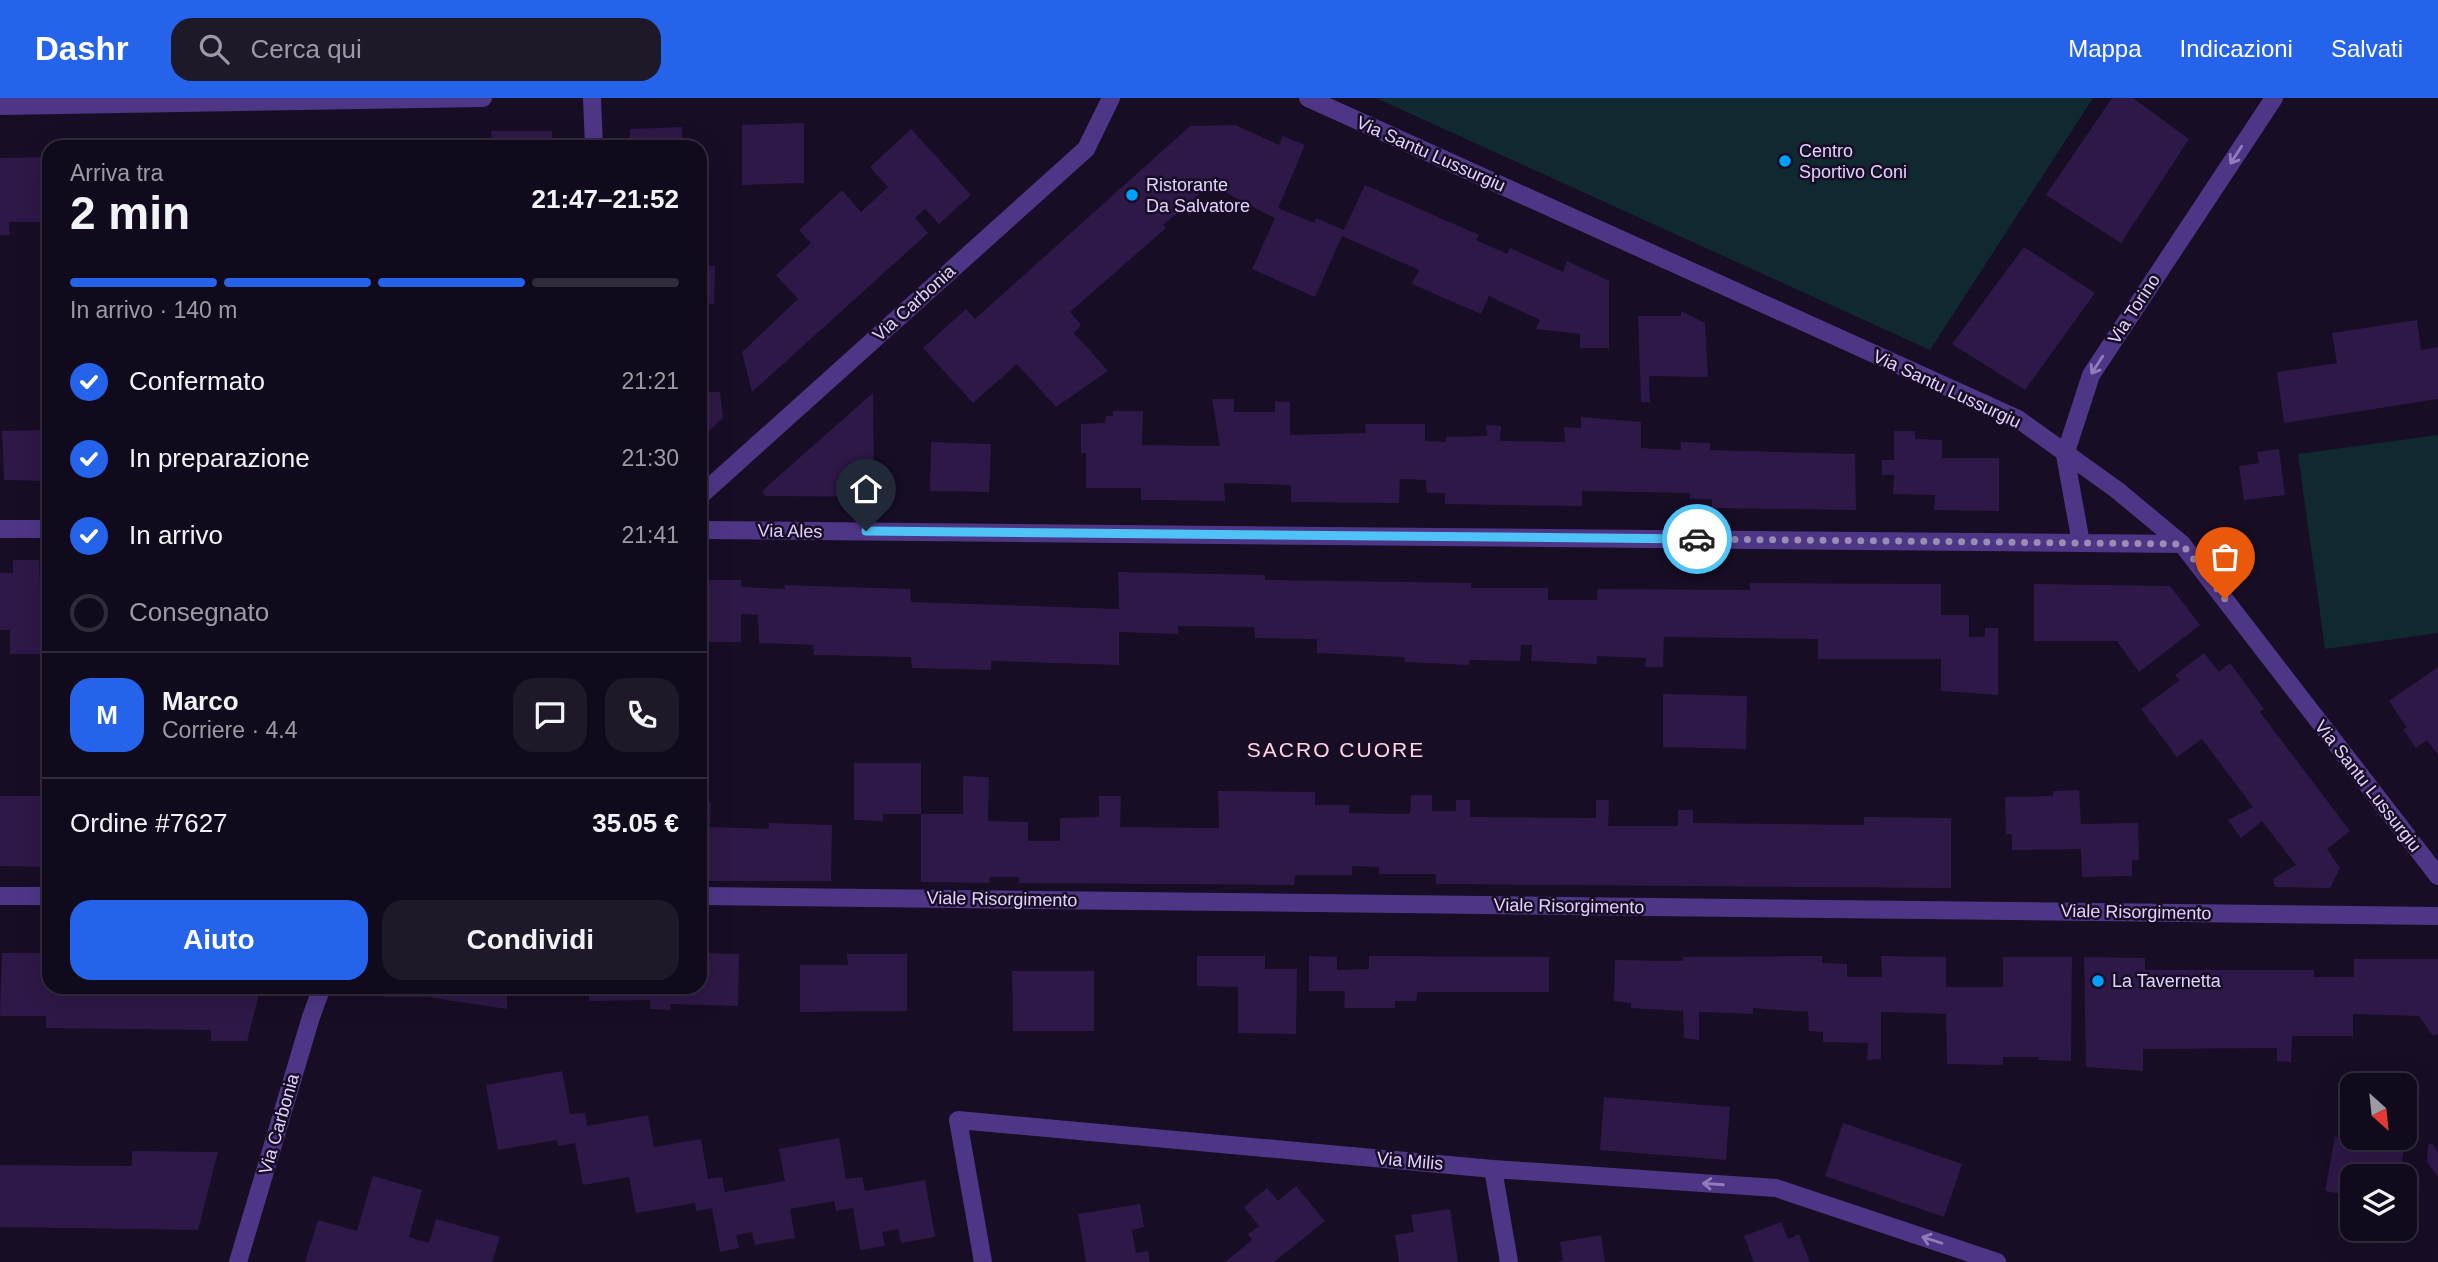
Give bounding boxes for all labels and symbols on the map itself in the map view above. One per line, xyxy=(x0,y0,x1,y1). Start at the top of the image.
street label: Via Santu Lussurgiu xyxy=(1353,112,1509,196)
place label: Centro Sportivo Coni xyxy=(1799,141,1907,182)
one-way arrow xyxy=(2229,145,2243,164)
marker: Centro Sportivo Coni xyxy=(1777,153,1793,169)
place label: Ristorante Da Salvatore xyxy=(1146,175,1250,216)
marker: Ristorante Da Salvatore xyxy=(1124,187,1140,203)
street label: Via Carbonia xyxy=(869,260,960,345)
street label: Via Torino xyxy=(2104,270,2164,348)
street label: Via Santu Lussurgiu xyxy=(1870,346,2024,432)
one-way arrow xyxy=(2090,355,2104,375)
pin xyxy=(836,459,896,531)
courier xyxy=(1662,504,1732,574)
street label: Via Ales xyxy=(757,520,823,542)
pin xyxy=(2195,527,2255,599)
street label: Via Santu Lussurgiu xyxy=(2311,716,2425,856)
district label: SACRO CUORE xyxy=(1247,738,1425,761)
street label: Viale Risorgimento xyxy=(926,888,1078,910)
street label: Viale Risorgimento xyxy=(1493,895,1645,917)
street label: Viale Risorgimento xyxy=(2060,901,2212,923)
place label: La Tavernetta xyxy=(2112,971,2222,991)
marker: La Tavernetta xyxy=(2090,973,2106,989)
street label: Via Carbonia xyxy=(255,1070,303,1177)
north arrow xyxy=(2340,1073,2417,1150)
street label: Via Milis xyxy=(1376,1148,1444,1174)
one-way arrow xyxy=(1702,1177,1725,1190)
one-way arrow xyxy=(1921,1233,1943,1246)

